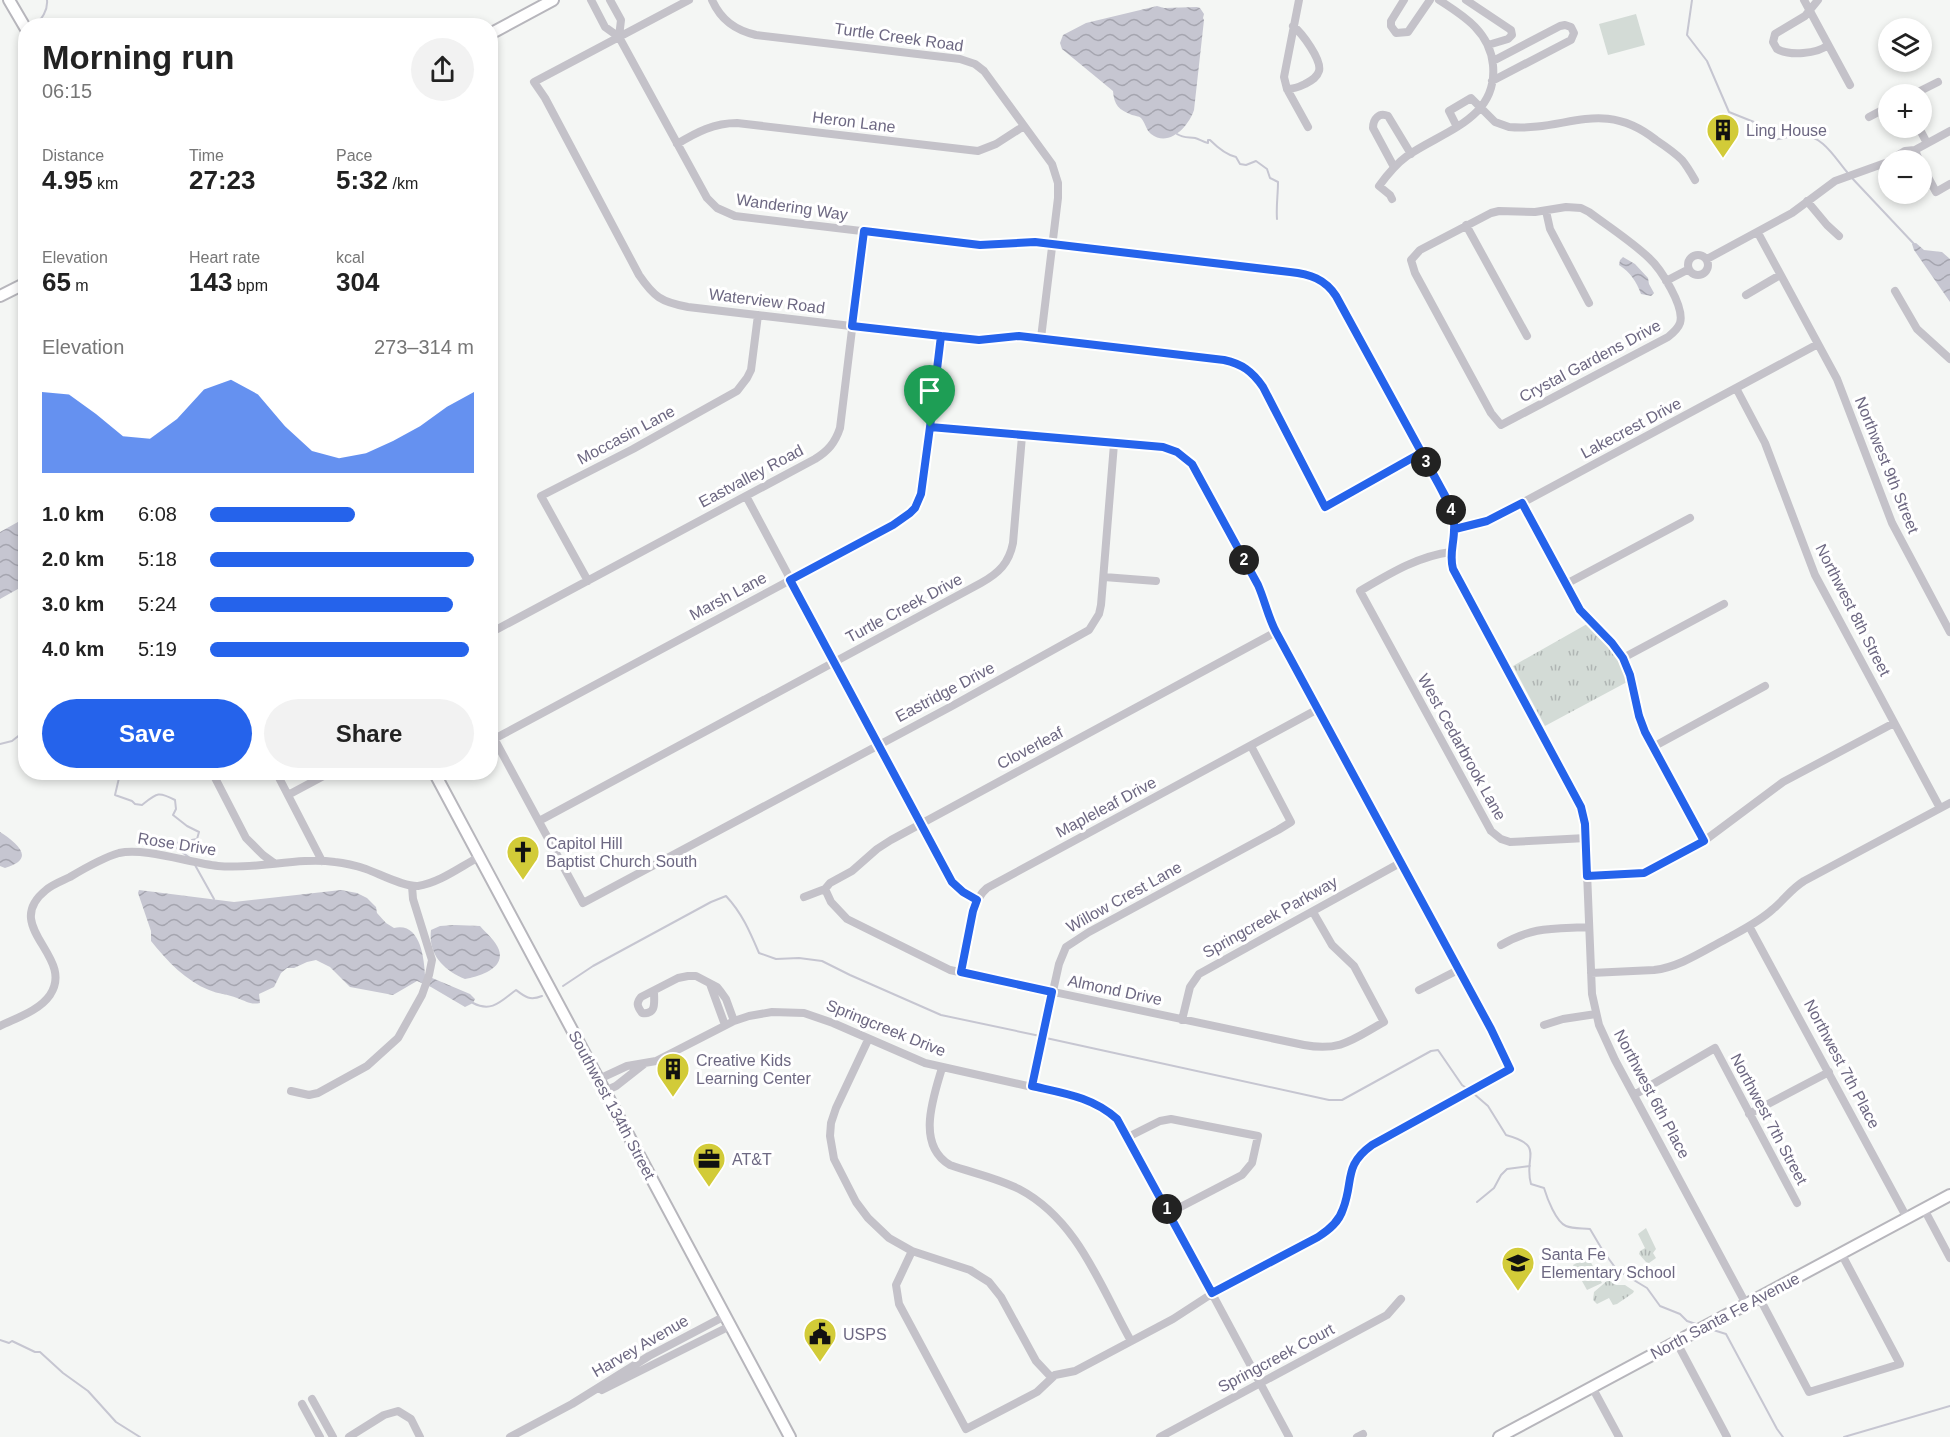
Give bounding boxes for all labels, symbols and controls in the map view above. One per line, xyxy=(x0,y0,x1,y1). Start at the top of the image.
map controls xyxy=(1878,18,1932,204)
button: layers xyxy=(1878,18,1932,72)
street label: Turtle Creek Road xyxy=(833,20,965,54)
button: share xyxy=(411,38,474,101)
text: Morning run xyxy=(42,39,234,76)
text: 06:15 xyxy=(42,80,92,102)
button: + xyxy=(1878,84,1932,138)
street label: Heron Lane xyxy=(811,108,897,136)
building icon: Ling House xyxy=(1705,112,1741,159)
place label: Ling House xyxy=(1746,122,1827,139)
text: Distance xyxy=(42,147,104,164)
text: Time xyxy=(189,147,224,164)
text: Pace xyxy=(336,147,372,164)
button: − xyxy=(1878,150,1932,204)
text: 4.95 xyxy=(42,165,93,195)
text: 27:23 xyxy=(189,165,256,195)
text: 5:32 xyxy=(336,165,388,195)
text: km xyxy=(93,175,118,192)
text: /km xyxy=(388,175,418,192)
street label: Wandering Way xyxy=(735,191,849,223)
text: Elevation xyxy=(42,249,108,266)
text: Heart rate xyxy=(189,249,260,266)
text: kcal xyxy=(336,249,364,266)
text: 65 xyxy=(42,267,71,297)
text: 143 xyxy=(189,267,232,297)
text: 304 xyxy=(336,267,379,297)
text: m xyxy=(71,277,89,294)
text: bpm xyxy=(232,277,268,294)
street label: Waterview Road xyxy=(708,285,826,317)
street label: Crystal Gardens Drive xyxy=(1517,317,1664,405)
text: Elevation xyxy=(42,336,124,358)
text: 273–314 m xyxy=(374,336,474,358)
pin xyxy=(904,365,955,427)
icon: arrive xyxy=(913,374,946,407)
street label: Lakecrest Drive xyxy=(1578,394,1684,462)
street label: Northwest 9th Street xyxy=(1852,394,1922,536)
street label: Moccasin Lane xyxy=(574,402,678,468)
street label: Eastvalley Road xyxy=(696,441,806,511)
pin: 3 xyxy=(1411,447,1441,477)
text: 3 xyxy=(1422,453,1430,470)
pin: 4 xyxy=(1436,495,1466,525)
text: 4 xyxy=(1447,501,1455,518)
text: 1.0 km xyxy=(42,503,104,525)
text: 6:08 xyxy=(138,503,177,525)
street label: Northwest 8th Street xyxy=(1812,541,1894,679)
pin: 2 xyxy=(1229,545,1259,575)
text: 2.0 km xyxy=(42,548,104,570)
text: 5:18 xyxy=(138,548,177,570)
text: 2 xyxy=(1240,551,1248,568)
street label: Marsh Lane xyxy=(687,569,769,623)
street label: Turtle Creek Drive xyxy=(843,570,965,646)
text: 3.0 km xyxy=(42,593,104,615)
text: 5:24 xyxy=(138,593,177,615)
text: 4.0 km xyxy=(42,638,104,660)
text: 5:19 xyxy=(138,638,177,660)
street label: Eastridge Drive xyxy=(893,659,997,725)
street label: West Cedarbrook Lane xyxy=(1415,671,1509,823)
button: Save xyxy=(42,699,252,768)
button: Share xyxy=(264,699,474,768)
street label: Cloverleaf xyxy=(994,723,1066,772)
street label: Mapleleaf Drive xyxy=(1053,773,1159,841)
street label: Rose Drive xyxy=(137,829,218,859)
church icon: Capitol Hill Baptist Church South xyxy=(505,834,541,881)
place label: Capitol Hill Baptist Church South xyxy=(546,835,697,870)
street label: Willow Crest Lane xyxy=(1063,858,1185,936)
street label: Springcreek Parkway xyxy=(1200,873,1340,961)
street label: Almond Drive xyxy=(1066,972,1164,1008)
street label: Springcreek Drive xyxy=(824,996,948,1060)
street label: Northwest 7th Place xyxy=(1801,997,1883,1131)
street label: Northwest 6th Place xyxy=(1611,1027,1693,1161)
street label: Southwest 134th Street xyxy=(565,1028,659,1183)
building icon: Creative Kids Learning Center xyxy=(655,1051,691,1098)
street label: Northwest 7th Street xyxy=(1727,1051,1811,1188)
place label: Creative Kids Learning Center xyxy=(696,1052,811,1087)
office icon: AT&T xyxy=(691,1141,727,1188)
place label: AT&T xyxy=(732,1151,772,1168)
pin: 1 xyxy=(1152,1194,1182,1224)
text: 1 xyxy=(1163,1200,1171,1217)
school or university icon: Santa Fe Elementary School xyxy=(1500,1245,1536,1292)
place label: Santa Fe Elementary School xyxy=(1541,1246,1675,1281)
street label: North Santa Fe Avenue xyxy=(1648,1269,1802,1362)
street label: Harvey Avenue xyxy=(589,1312,691,1380)
public building icon: USPS xyxy=(802,1316,838,1363)
street label: Springcreek Court xyxy=(1215,1320,1337,1396)
place label: USPS xyxy=(843,1326,887,1343)

